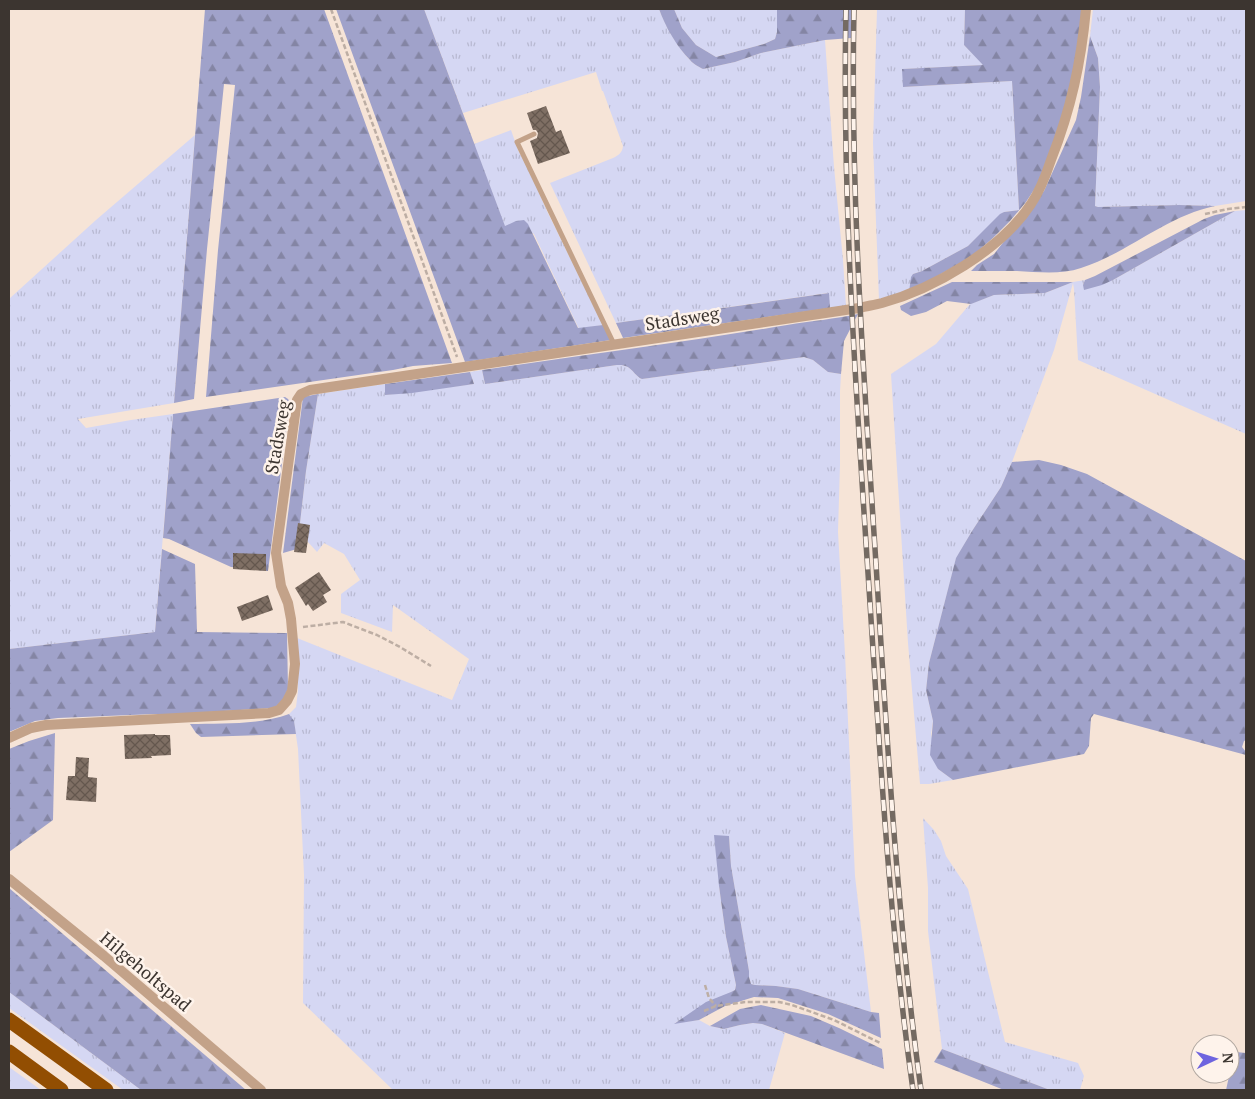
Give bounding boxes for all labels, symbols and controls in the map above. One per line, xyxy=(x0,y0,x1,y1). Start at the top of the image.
street label: Stadsweg xyxy=(643,300,721,336)
street label: Stadsweg xyxy=(259,398,295,476)
street label: Hilgeholtspad xyxy=(95,926,197,1016)
north arrow xyxy=(1190,1034,1240,1084)
text: N xyxy=(1219,1052,1238,1064)

